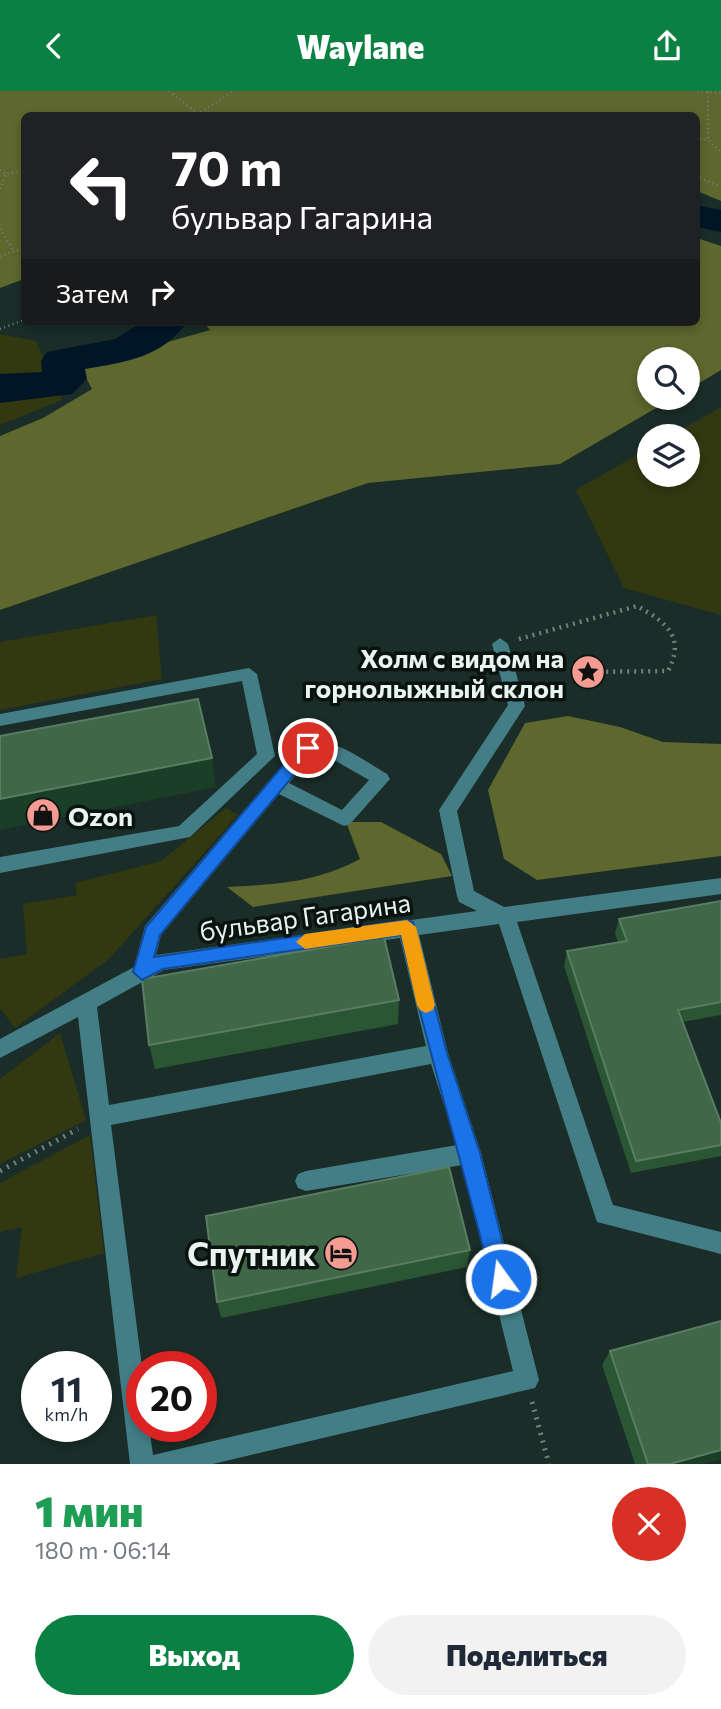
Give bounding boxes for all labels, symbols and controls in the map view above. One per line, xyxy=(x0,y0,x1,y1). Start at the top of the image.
text: Waylane xyxy=(297,26,424,66)
icon: back xyxy=(35,27,73,65)
icon: share xyxy=(648,27,686,65)
text: 70 m xyxy=(171,136,282,196)
icon: left xyxy=(56,140,147,231)
text: бульвар Гагарина xyxy=(171,196,433,236)
icon: right xyxy=(143,273,181,311)
text: Затем xyxy=(56,277,129,308)
map controls xyxy=(637,347,700,487)
button: search xyxy=(637,347,700,410)
button: layers xyxy=(637,424,700,487)
place label: Холм с видом на горнолыжный склон xyxy=(304,642,564,703)
place icon: Холм с видом на горнолыжный склон xyxy=(569,653,607,691)
pin xyxy=(278,718,338,778)
icon: arrive xyxy=(289,729,327,767)
shop icon: Ozon xyxy=(24,796,62,834)
place label: Ozon xyxy=(68,800,133,831)
street label: бульвар Гагарина xyxy=(197,886,413,946)
place label: Спутник xyxy=(187,1233,316,1273)
hotel icon: Спутник xyxy=(322,1234,360,1272)
position arrow xyxy=(464,1242,538,1316)
speed limit sign: 20 xyxy=(126,1351,217,1442)
text: 11 xyxy=(51,1366,82,1409)
text: km/h xyxy=(45,1403,88,1425)
text: 1 мин xyxy=(35,1484,144,1536)
button: close xyxy=(612,1487,686,1561)
text: 180 m · 06:14 xyxy=(35,1536,171,1564)
button: Выход xyxy=(35,1615,354,1695)
button: Поделиться xyxy=(368,1615,686,1695)

